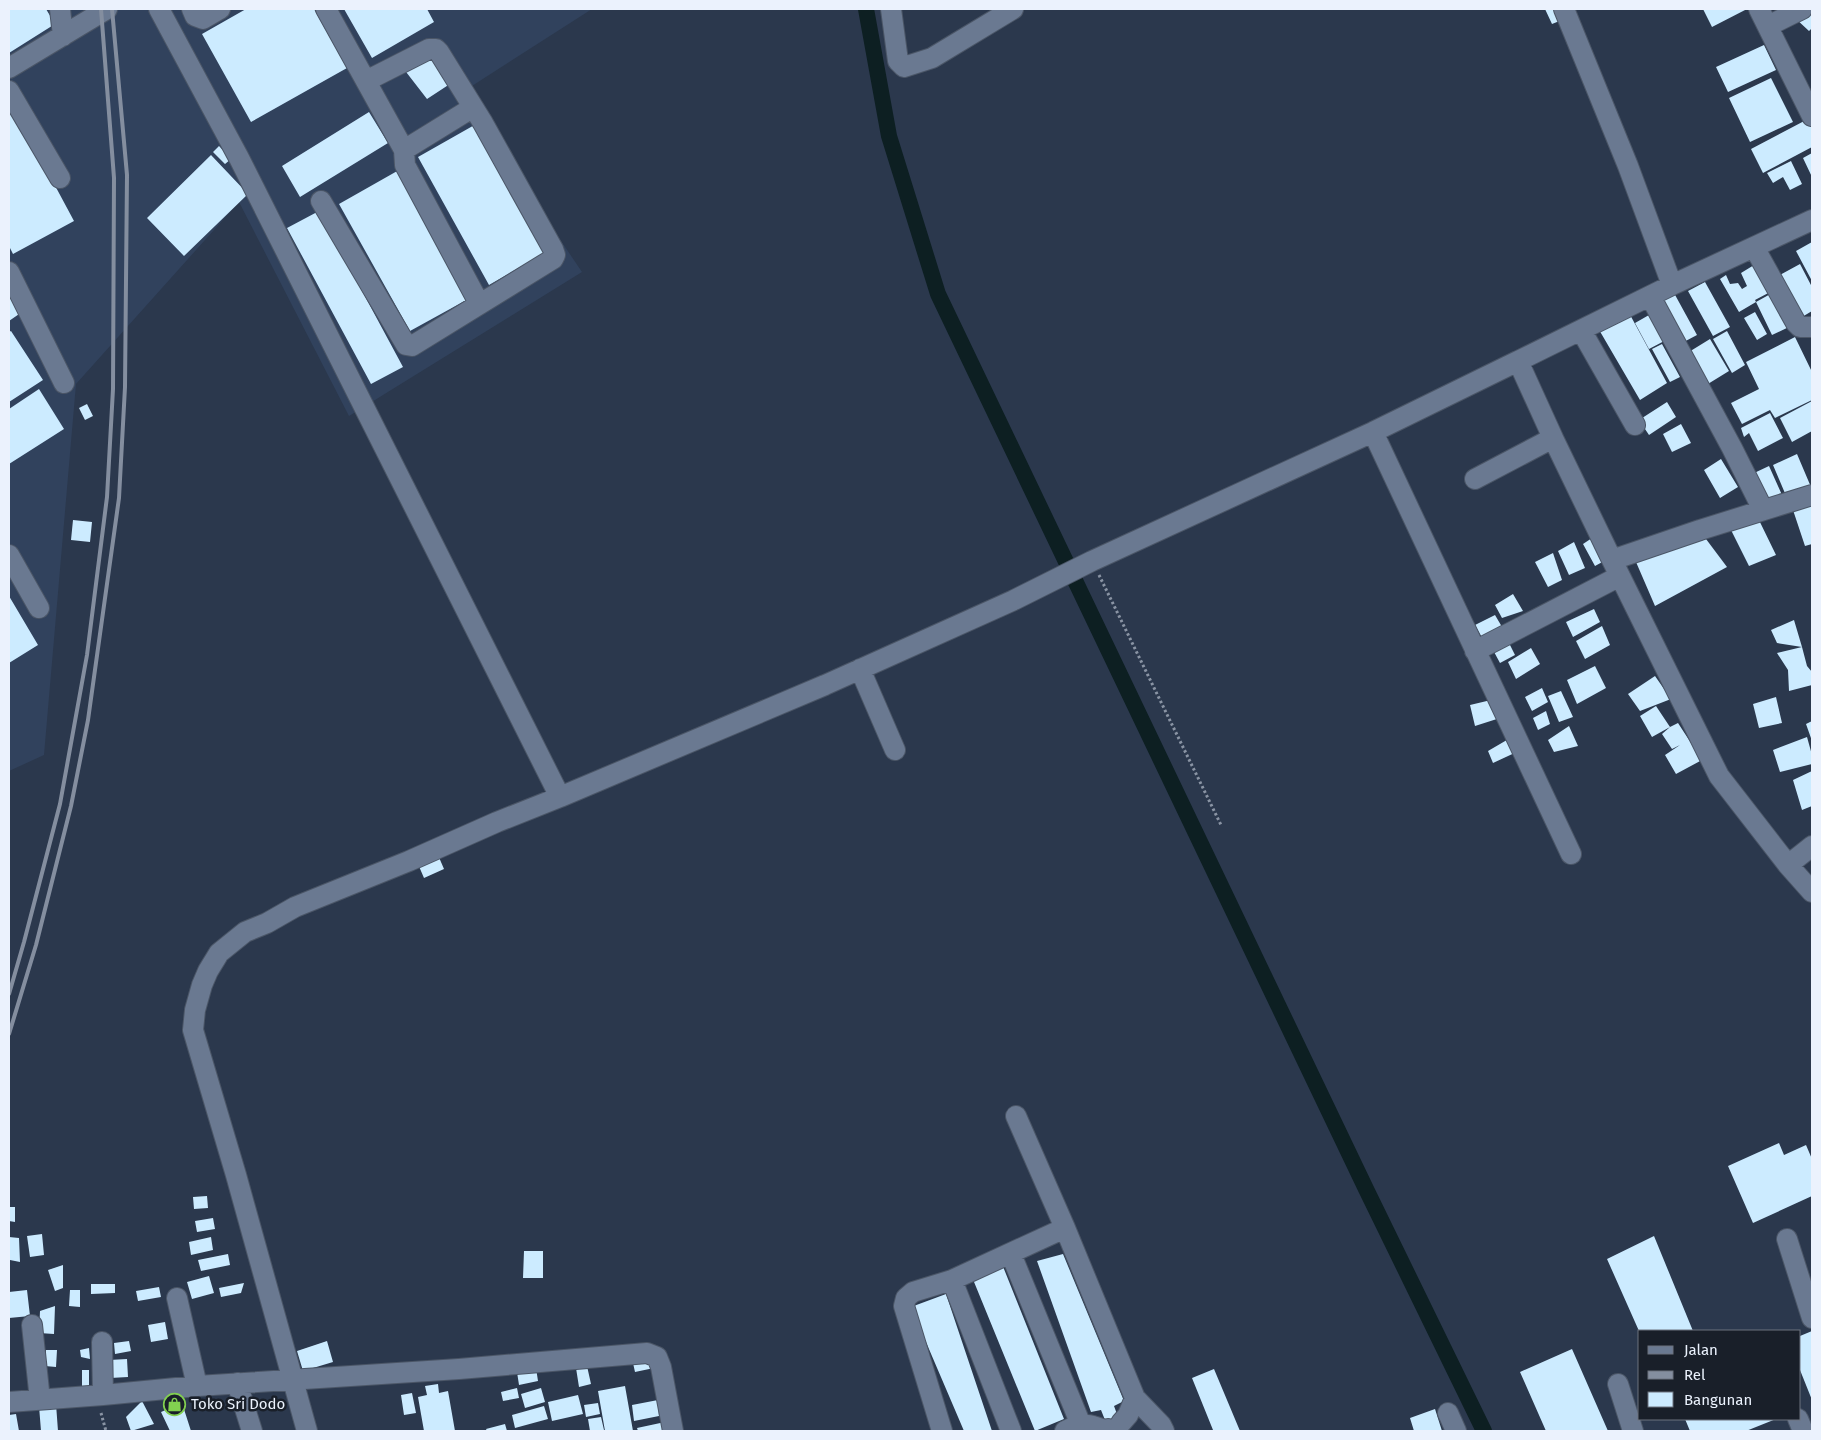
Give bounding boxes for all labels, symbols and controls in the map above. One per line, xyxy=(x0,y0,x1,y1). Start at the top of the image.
legend xyxy=(1638,1330,1801,1420)
text: Jalan xyxy=(1684,1341,1718,1359)
text: Rel xyxy=(1684,1366,1706,1384)
text: Bangunan xyxy=(1684,1391,1752,1409)
shop icon: Toko Sri Dodo xyxy=(163,1392,187,1416)
place label: Toko Sri Dodo xyxy=(191,1395,285,1413)

